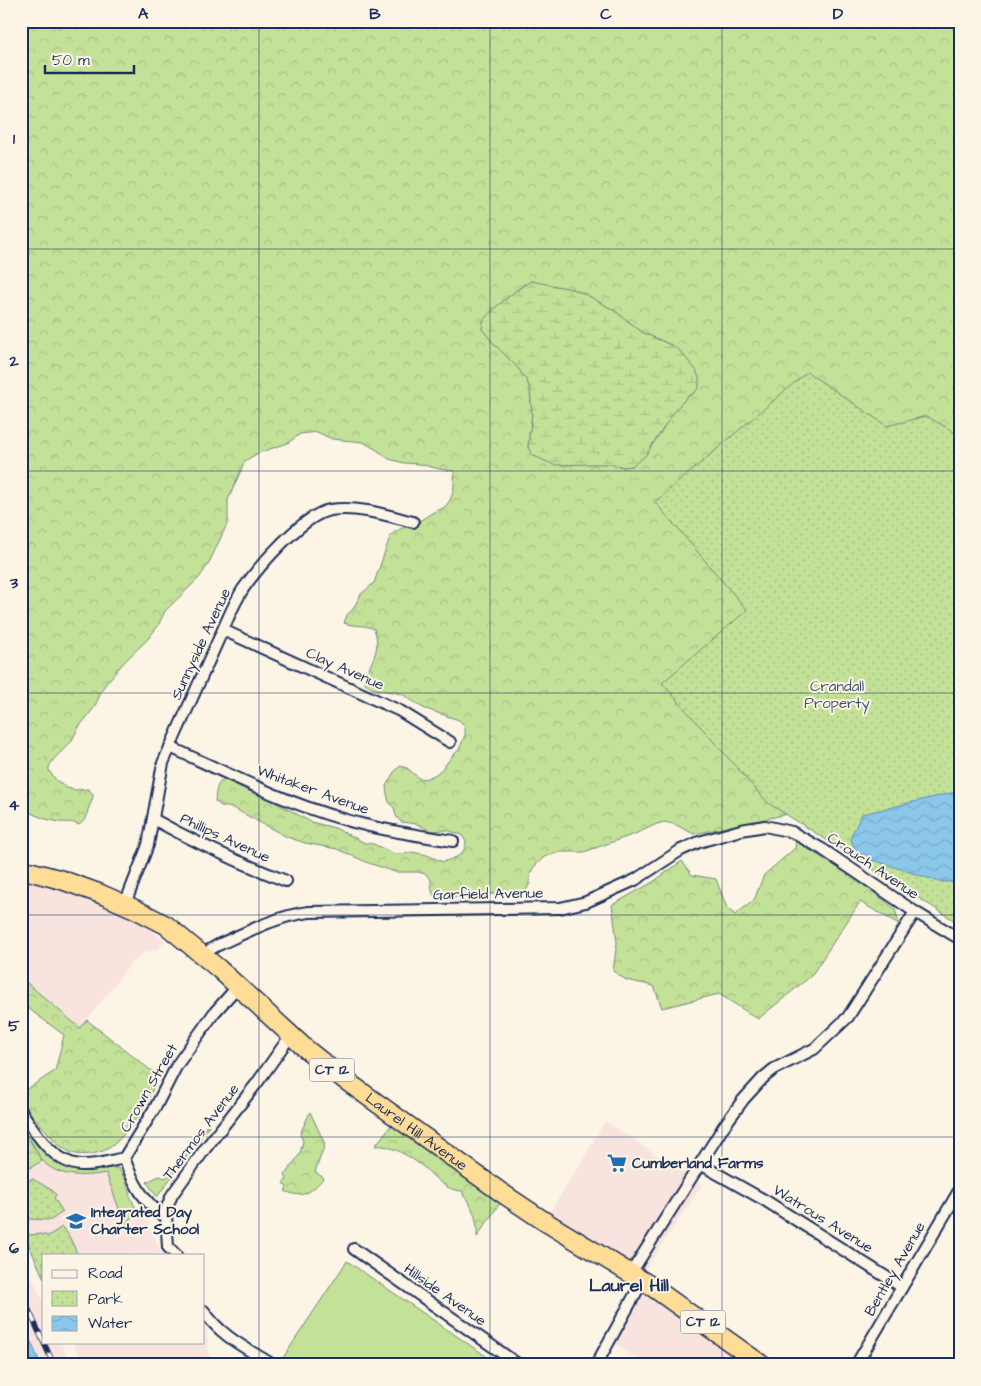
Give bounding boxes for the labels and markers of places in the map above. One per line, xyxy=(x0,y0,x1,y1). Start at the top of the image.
supermarket icon: Cumberland Farms xyxy=(606,1152,628,1174)
place label: Cumberland Farms xyxy=(632,1153,764,1174)
place label: Integrated Day Charter School xyxy=(91,1202,200,1240)
school or university icon: Integrated Day Charter School xyxy=(65,1210,87,1232)

